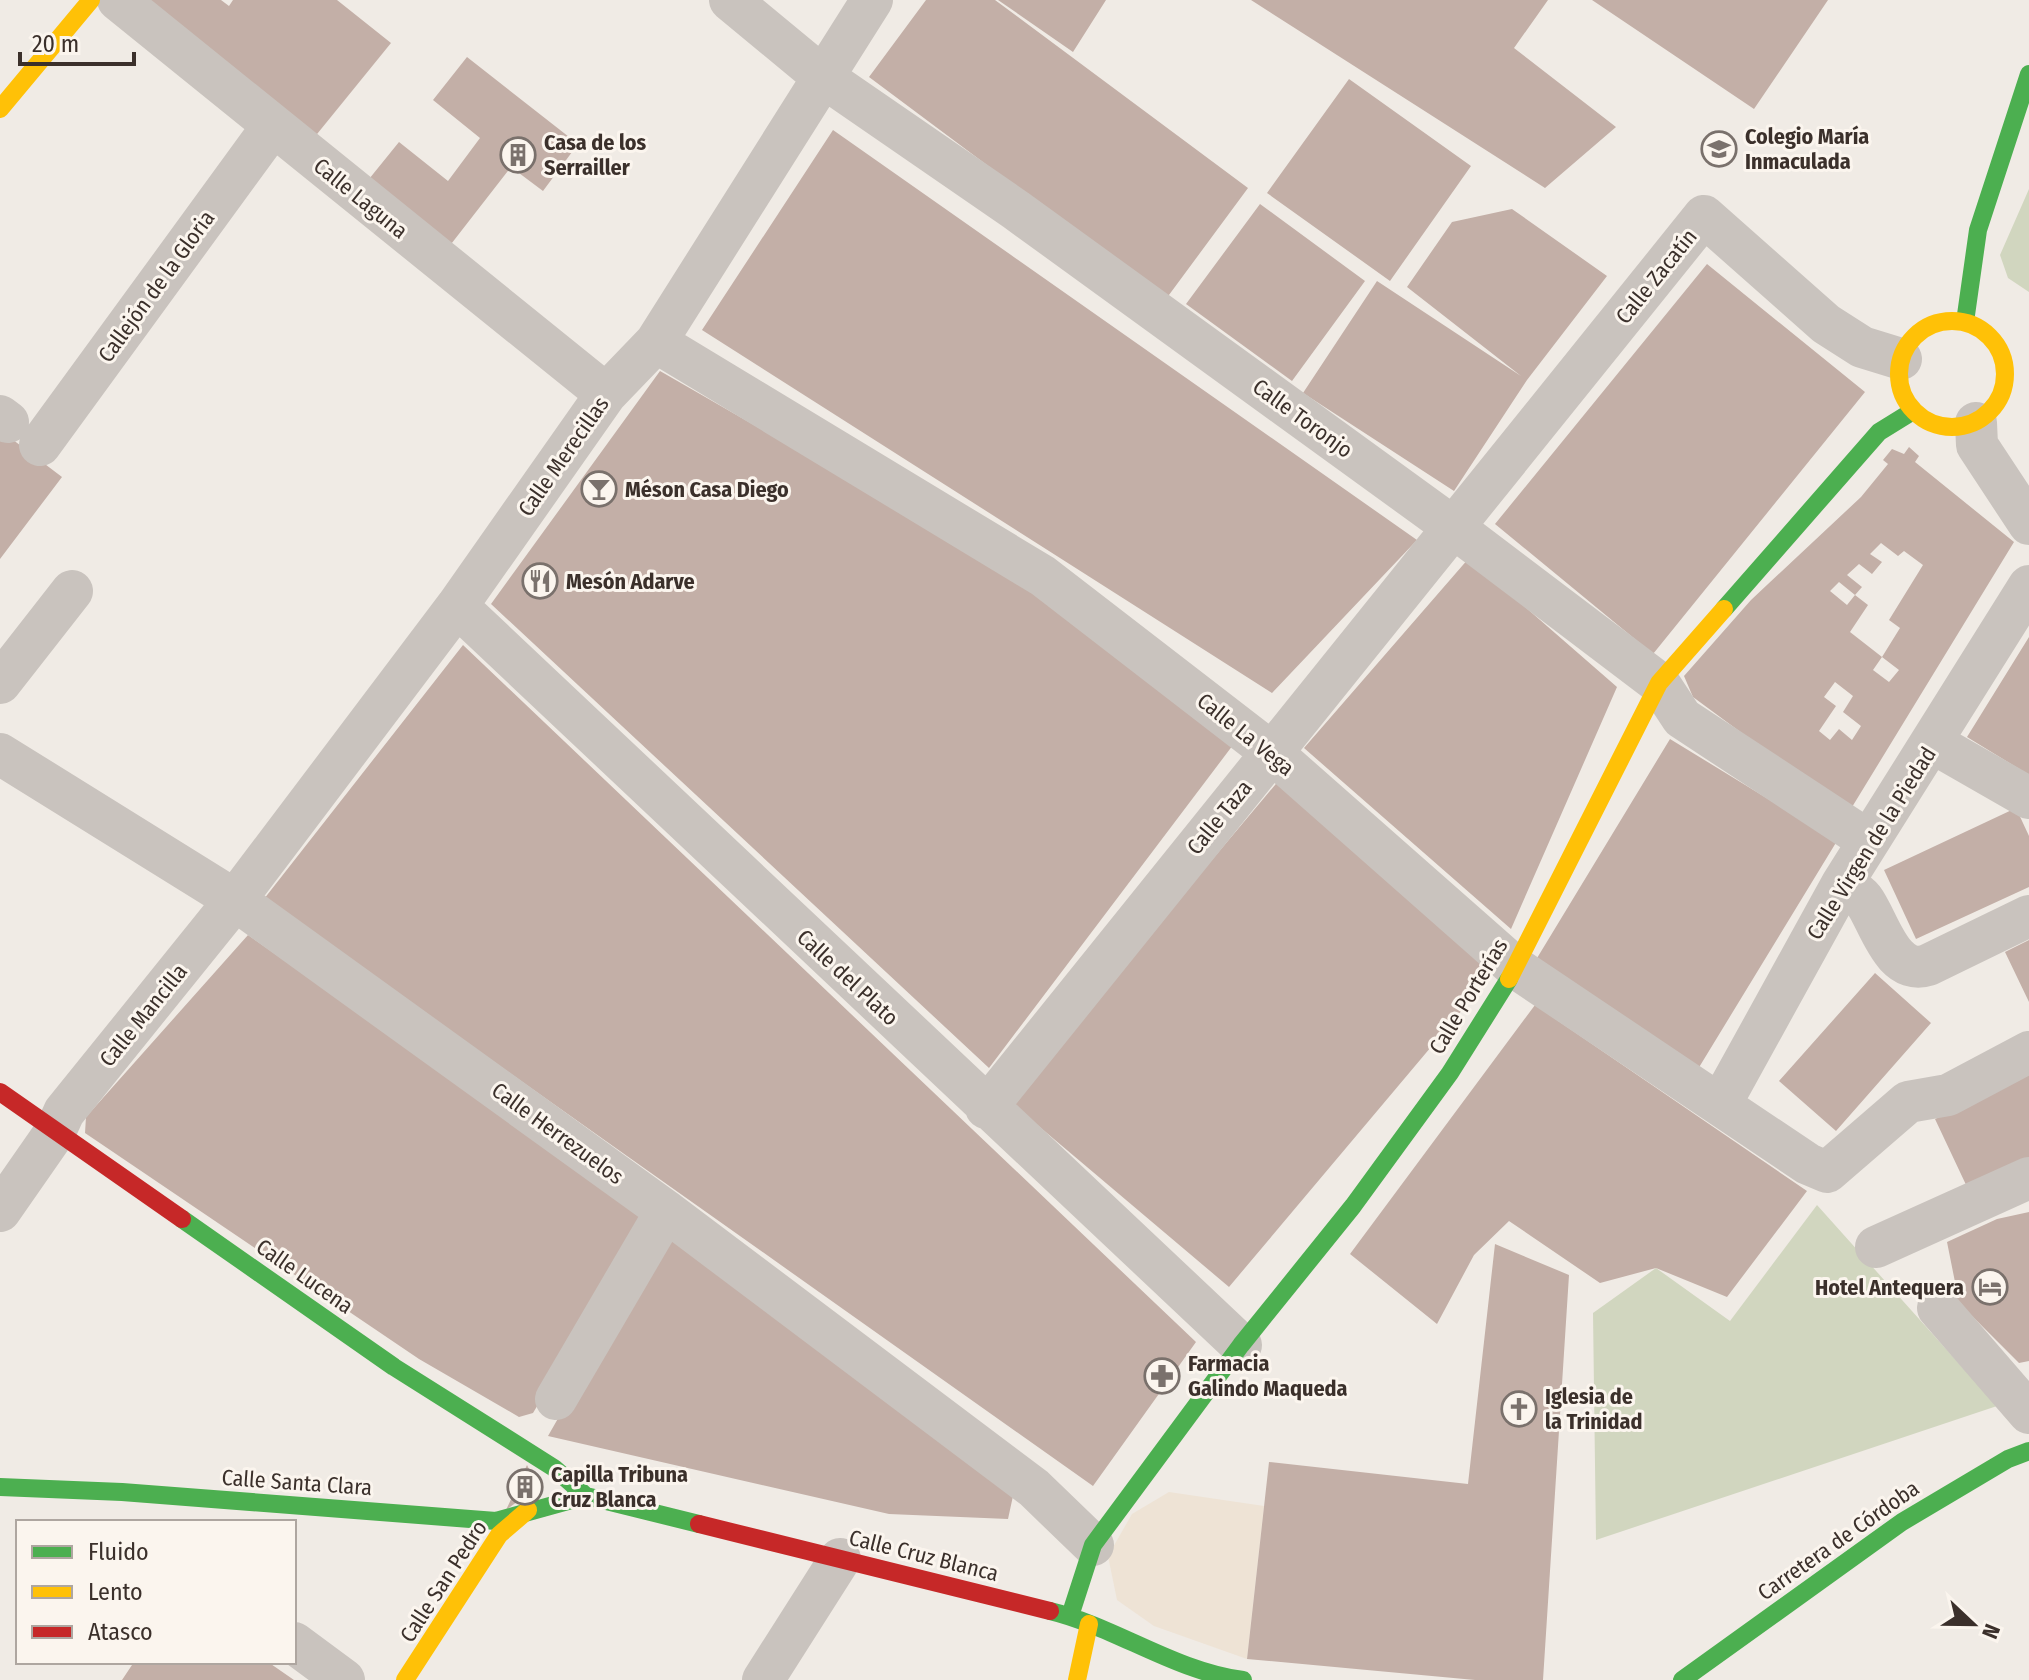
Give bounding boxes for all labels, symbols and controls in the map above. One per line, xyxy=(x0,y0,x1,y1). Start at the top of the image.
scale bar xyxy=(20,16,134,66)
text: 20 m xyxy=(32,30,79,58)
place label: Colegio María Inmaculada xyxy=(1745,123,1869,175)
place label: Casa de los Serrailler xyxy=(544,129,647,181)
school or university icon: Colegio María Inmaculada xyxy=(1700,130,1738,168)
building icon: Casa de los Serrailler xyxy=(499,136,537,174)
street label: Calle Laguna xyxy=(308,152,413,245)
street label: Callejón de la Gloria xyxy=(92,205,221,368)
street label: Calle Zacatín xyxy=(1610,223,1703,329)
street label: Calle Toronjo xyxy=(1247,373,1358,464)
street label: Calle Merecillas xyxy=(512,391,615,521)
bar icon: Méson Casa Diego xyxy=(580,470,618,508)
place label: Méson Casa Diego xyxy=(625,476,789,503)
restaurant icon: Mesón Adarve xyxy=(521,562,559,600)
place label: Mesón Adarve xyxy=(566,568,695,595)
street label: Calle La Vega xyxy=(1192,687,1300,782)
street label: Calle Virgen de la Piedad xyxy=(1801,742,1942,945)
street label: Calle Taza xyxy=(1181,775,1258,860)
street label: Calle del Plato xyxy=(791,924,904,1031)
street label: Calle Porterías xyxy=(1423,934,1514,1059)
street label: Calle Mancilla xyxy=(94,959,193,1072)
street label: Calle Herrezuelos xyxy=(487,1077,629,1190)
street label: Calle Lucena xyxy=(251,1233,358,1320)
hotel icon: Hotel Antequera xyxy=(1971,1268,2009,1306)
place label: Hotel Antequera xyxy=(1815,1274,1964,1301)
place label: Farmacia Galindo Maqueda xyxy=(1188,1350,1348,1402)
pharmacy icon: Farmacia Galindo Maqueda xyxy=(1143,1357,1181,1395)
place label: Iglesia de la Trinidad xyxy=(1545,1383,1642,1435)
church icon: Iglesia de la Trinidad xyxy=(1500,1390,1538,1428)
place label: Capilla Tribuna Cruz Blanca xyxy=(551,1461,688,1513)
street label: Calle Santa Clara xyxy=(221,1464,373,1501)
building icon: Capilla Tribuna Cruz Blanca xyxy=(506,1468,544,1506)
street label: Carretera de Córdoba xyxy=(1752,1475,1924,1606)
street label: Calle San Pedro xyxy=(394,1515,493,1647)
legend xyxy=(16,1520,296,1664)
street label: Calle Cruz Blanca xyxy=(846,1524,1001,1587)
text: Fluido xyxy=(88,1538,149,1566)
text: Lento xyxy=(88,1578,143,1606)
north arrow xyxy=(1933,1584,2013,1664)
text: Atasco xyxy=(88,1618,153,1646)
text: N xyxy=(1976,1620,2006,1642)

